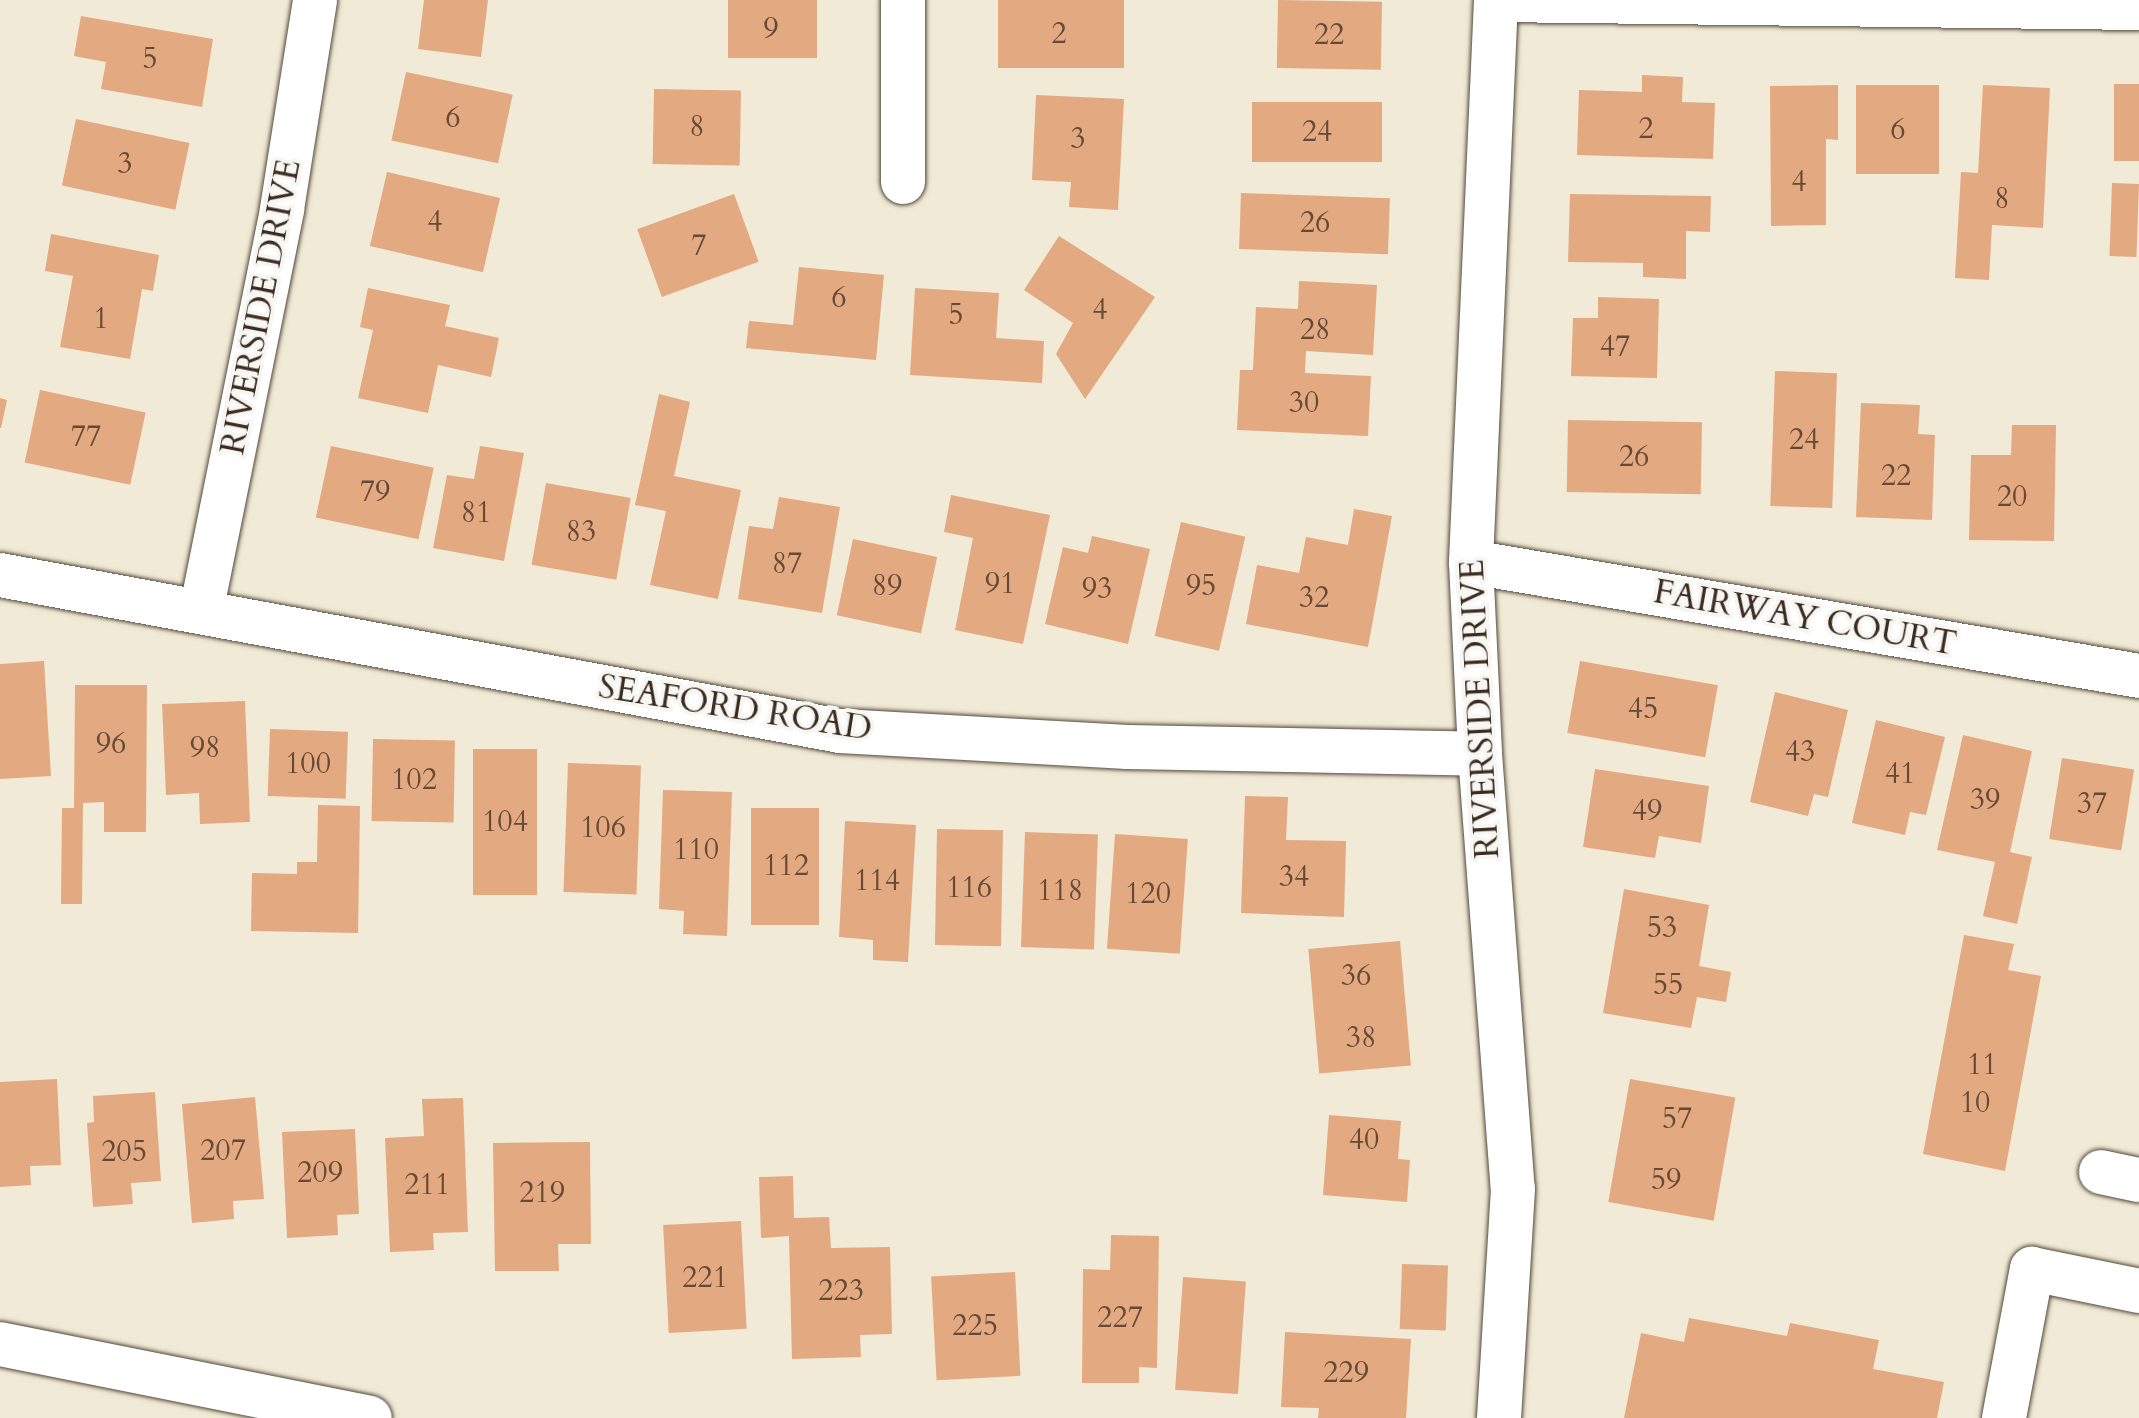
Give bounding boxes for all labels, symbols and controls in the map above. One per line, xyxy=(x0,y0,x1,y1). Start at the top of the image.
house number: 9 xyxy=(763,11,779,47)
house number: 2 xyxy=(1051,16,1067,52)
house number: 22 xyxy=(1314,17,1344,53)
house number: 5 xyxy=(142,41,158,77)
house number: 6 xyxy=(445,100,461,136)
house number: 8 xyxy=(689,109,705,145)
house number: 2 xyxy=(1638,111,1654,147)
house number: 6 xyxy=(1890,112,1906,148)
house number: 24 xyxy=(1302,114,1332,150)
house number: 3 xyxy=(1070,121,1086,157)
house number: 3 xyxy=(117,146,133,182)
street label: RIVERSIDE DRIVE xyxy=(212,156,310,458)
house number: 4 xyxy=(1791,164,1807,200)
house number: 8 xyxy=(1994,181,2010,217)
house number: 4 xyxy=(427,204,443,240)
house number: 26 xyxy=(1300,205,1330,241)
house number: 7 xyxy=(691,228,707,264)
house number: 6 xyxy=(831,280,847,316)
house number: 4 xyxy=(1092,292,1108,328)
house number: 5 xyxy=(948,297,964,333)
house number: 1 xyxy=(93,301,109,337)
house number: 28 xyxy=(1300,312,1330,348)
house number: 47 xyxy=(1600,329,1630,365)
house number: 30 xyxy=(1289,385,1319,421)
house number: 77 xyxy=(71,419,101,455)
house number: 24 xyxy=(1789,422,1819,458)
house number: 26 xyxy=(1619,439,1649,475)
house number: 22 xyxy=(1881,458,1911,494)
house number: 79 xyxy=(360,474,390,510)
house number: 20 xyxy=(1997,479,2027,515)
house number: 81 xyxy=(461,495,491,531)
house number: 83 xyxy=(566,514,596,550)
house number: 87 xyxy=(772,546,802,582)
street label: RIVERSIDE DRIVE xyxy=(1452,558,1508,860)
house number: 91 xyxy=(985,566,1015,602)
house number: 89 xyxy=(872,568,902,604)
house number: 95 xyxy=(1186,568,1216,604)
house number: 93 xyxy=(1082,571,1112,607)
street label: FAIRWAY COURT xyxy=(1650,571,1960,665)
house number: 32 xyxy=(1299,580,1329,616)
street label: SEAFORD ROAD xyxy=(595,666,875,750)
house number: 45 xyxy=(1628,691,1658,727)
house number: 96 xyxy=(96,726,126,762)
house number: 98 xyxy=(190,730,220,766)
house number: 43 xyxy=(1785,734,1815,770)
house number: 100 xyxy=(285,746,331,782)
house number: 41 xyxy=(1885,756,1915,792)
house number: 102 xyxy=(391,762,437,798)
house number: 39 xyxy=(1970,782,2000,818)
house number: 37 xyxy=(2077,786,2107,822)
house number: 49 xyxy=(1632,793,1662,829)
house number: 104 xyxy=(482,804,528,840)
house number: 106 xyxy=(580,810,626,846)
house number: 110 xyxy=(673,832,719,868)
house number: 112 xyxy=(763,848,809,884)
house number: 34 xyxy=(1279,859,1309,895)
house number: 114 xyxy=(854,863,900,899)
house number: 116 xyxy=(946,870,992,906)
house number: 118 xyxy=(1037,873,1083,909)
house number: 120 xyxy=(1125,876,1171,912)
house number: 53 xyxy=(1647,910,1677,946)
house number: 36 xyxy=(1341,958,1371,994)
house number: 55 xyxy=(1653,967,1683,1003)
house number: 38 xyxy=(1346,1020,1376,1056)
house number: 11 xyxy=(1967,1047,1997,1083)
house number: 10 xyxy=(1960,1085,1990,1121)
house number: 57 xyxy=(1662,1101,1692,1137)
house number: 40 xyxy=(1349,1122,1379,1158)
house number: 207 xyxy=(200,1133,246,1169)
house number: 205 xyxy=(101,1134,147,1170)
house number: 209 xyxy=(297,1155,343,1191)
house number: 59 xyxy=(1651,1162,1681,1198)
house number: 211 xyxy=(404,1167,450,1203)
house number: 219 xyxy=(519,1175,565,1211)
house number: 221 xyxy=(682,1260,728,1296)
house number: 223 xyxy=(818,1273,864,1309)
house number: 227 xyxy=(1097,1300,1143,1336)
house number: 225 xyxy=(952,1308,998,1344)
house number: 229 xyxy=(1323,1355,1369,1391)

